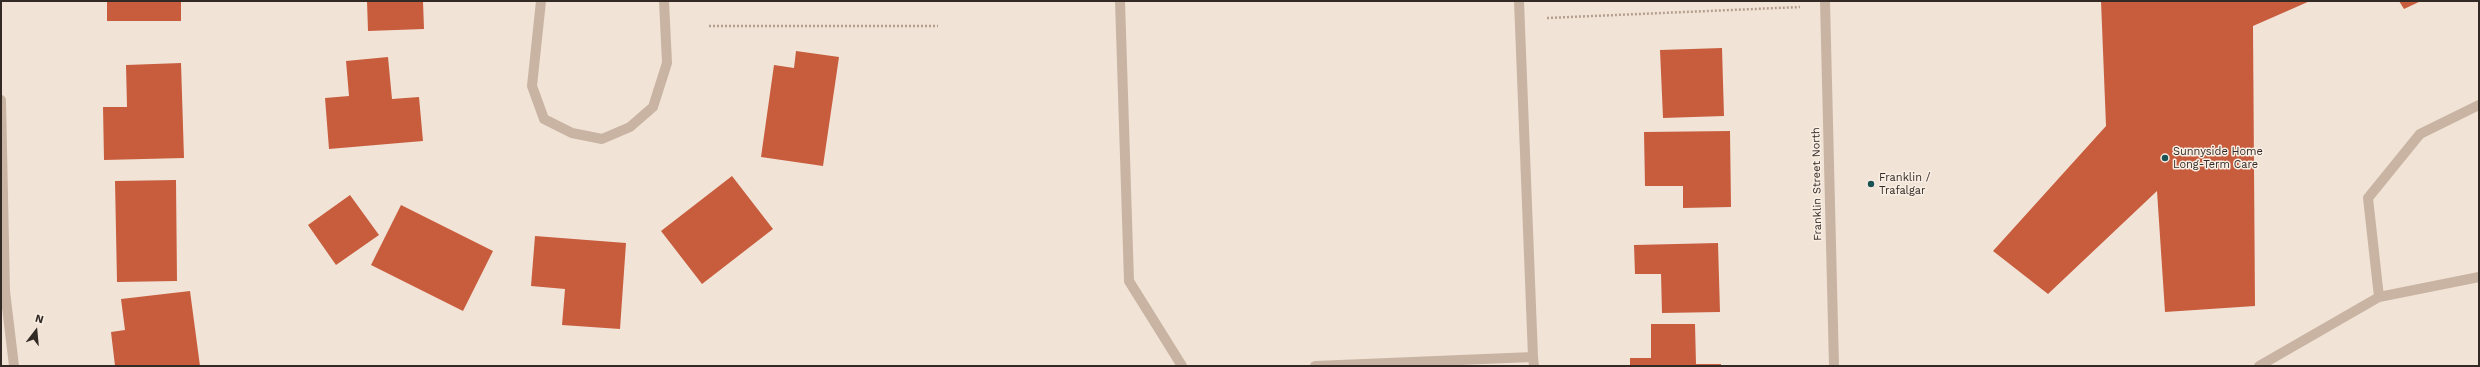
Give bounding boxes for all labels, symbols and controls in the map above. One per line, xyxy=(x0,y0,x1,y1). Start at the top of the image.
street label: Franklin Street North xyxy=(1809,127,1825,241)
place label: Sunnyside Home Long-Term Care xyxy=(2173,145,2263,171)
marker: Sunnyside Home Long-Term Care xyxy=(2160,153,2170,163)
place label: Franklin / Trafalgar xyxy=(1879,171,1931,197)
marker: Franklin / Trafalgar xyxy=(1866,179,1876,189)
north arrow xyxy=(16,311,56,351)
text: N xyxy=(34,312,45,326)

